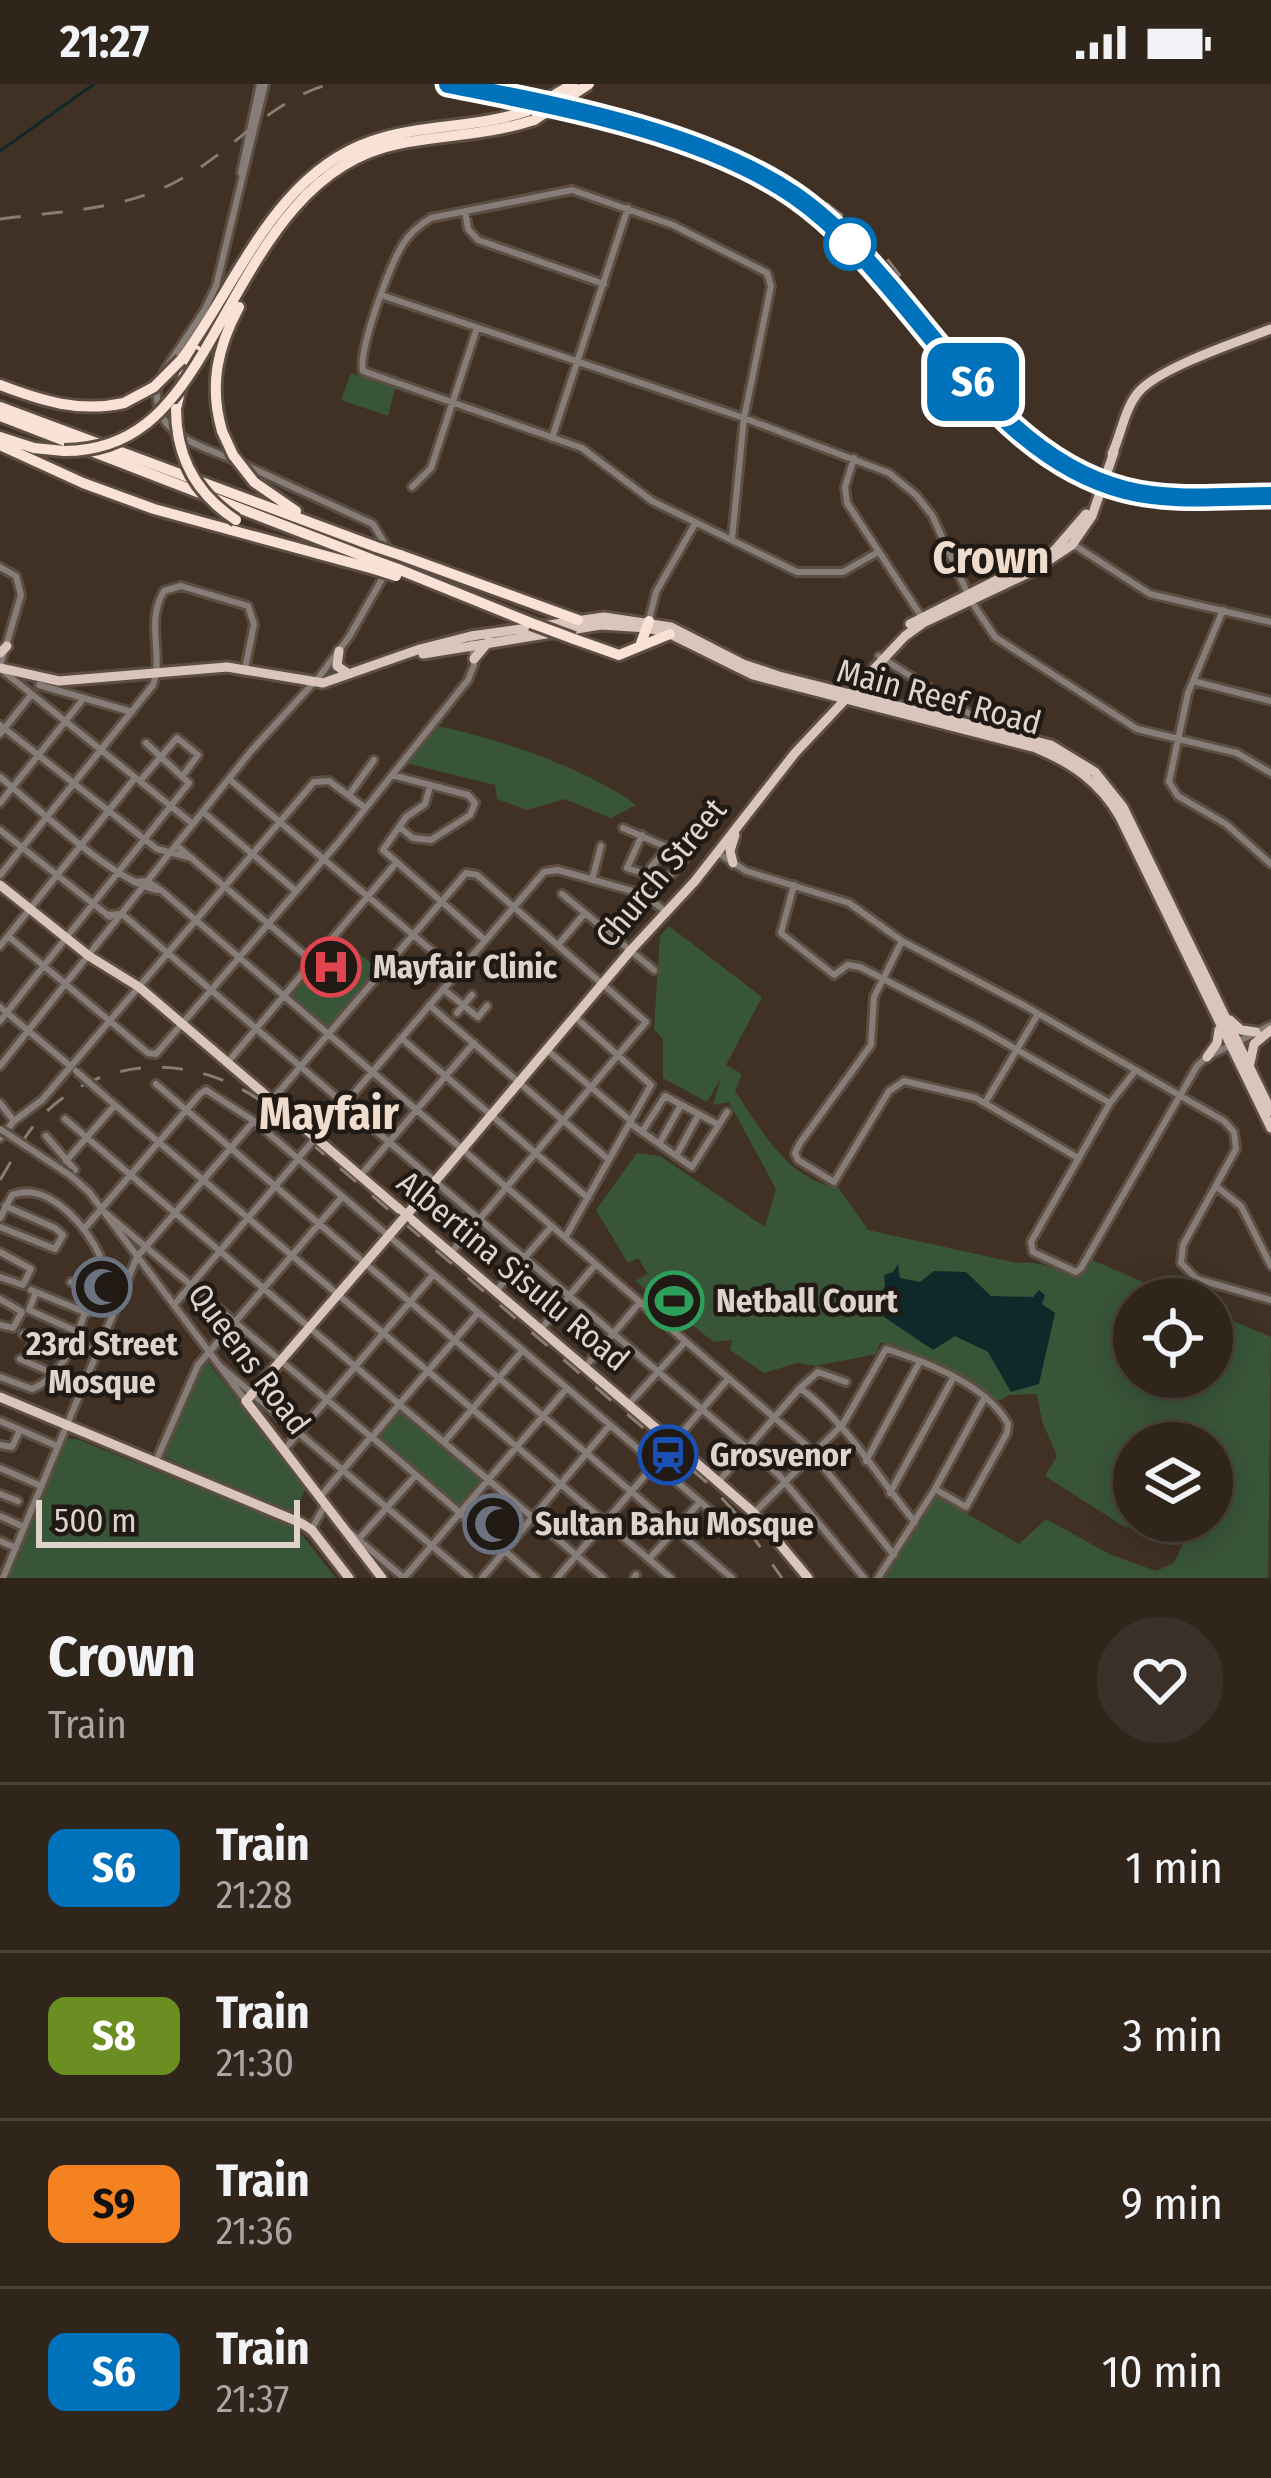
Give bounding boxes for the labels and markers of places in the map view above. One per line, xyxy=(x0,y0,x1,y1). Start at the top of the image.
unlabelled marker xyxy=(825,219,875,269)
hospital icon: Mayfair Clinic xyxy=(300,936,362,998)
place label: Mayfair Clinic xyxy=(373,947,558,987)
mosque icon: 23rd Street Mosque xyxy=(71,1256,133,1318)
sports icon: Netball Court xyxy=(643,1270,705,1332)
place label: Netball Court xyxy=(716,1281,898,1321)
place label: 23rd Street Mosque xyxy=(25,1324,178,1402)
station icon: Grosvenor xyxy=(637,1424,699,1486)
place label: Grosvenor xyxy=(710,1435,852,1475)
mosque icon: Sultan Bahu Mosque xyxy=(462,1493,524,1555)
place label: Sultan Bahu Mosque xyxy=(535,1504,814,1544)

